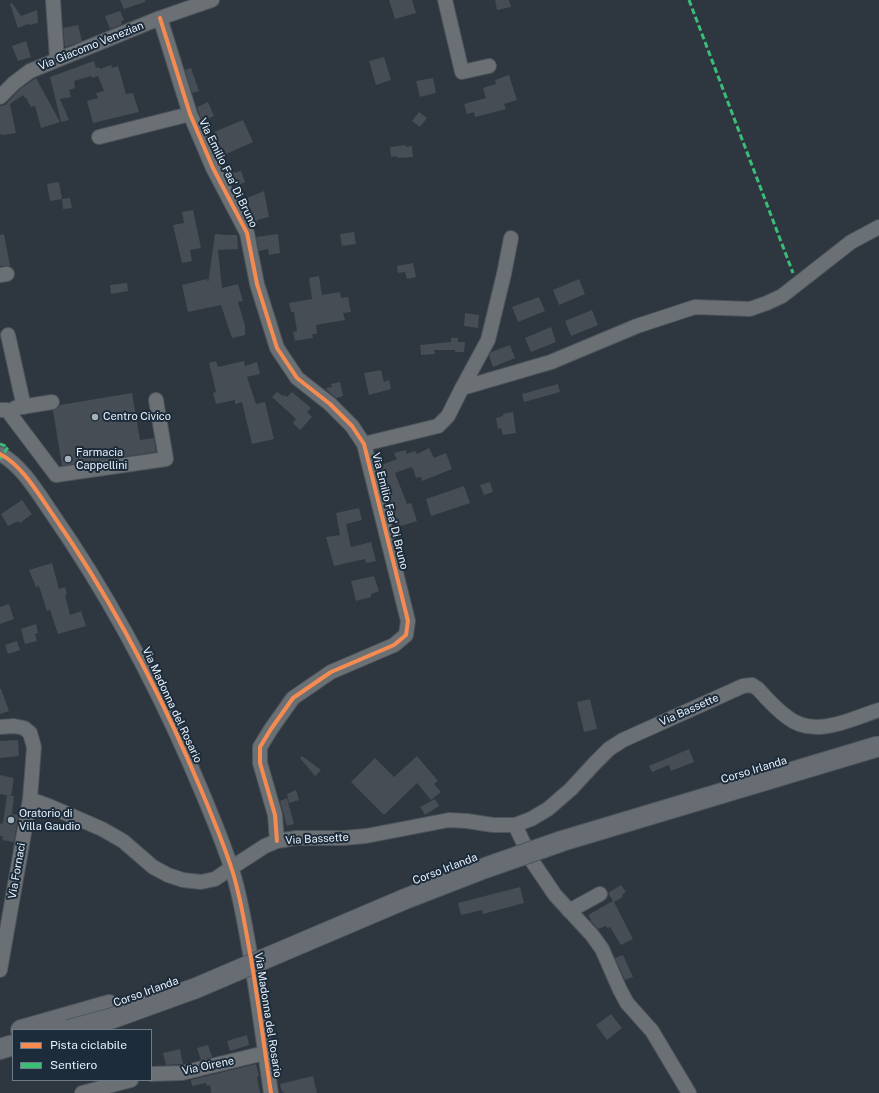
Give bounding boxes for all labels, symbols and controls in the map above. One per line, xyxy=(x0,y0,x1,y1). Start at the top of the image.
street label: Via Giacomo Venezian xyxy=(36,19,146,73)
street label: Via Emilio Faa' Di Bruno xyxy=(196,116,260,230)
place label: Centro Civico xyxy=(103,410,171,424)
marker: Centro Civico xyxy=(90,412,100,422)
place label: Farmacia Cappellini xyxy=(76,446,127,472)
street label: Via Emilio Faa' Di Bruno xyxy=(369,451,411,571)
marker: Farmacia Cappellini xyxy=(63,454,73,464)
street label: Via Madonna del Rosario xyxy=(139,645,205,765)
street label: Via Bassette xyxy=(657,691,721,729)
street label: Corso Irlanda xyxy=(719,754,789,786)
place label: Oratorio di Villa Gaudio xyxy=(19,807,81,833)
marker: Oratorio di Villa Gaudio xyxy=(6,815,16,825)
street label: Via Bassette xyxy=(285,831,349,847)
street label: Via Fornaci xyxy=(6,842,28,900)
street label: Corso Irlanda xyxy=(411,851,479,887)
street label: Via Madonna del Rosario xyxy=(252,952,284,1078)
street label: Corso Irlanda xyxy=(112,974,180,1010)
legend xyxy=(12,1029,152,1081)
text: Pista ciclabile xyxy=(50,1038,127,1052)
street label: Via Oirene xyxy=(181,1054,235,1078)
text: Sentiero xyxy=(50,1058,97,1072)

